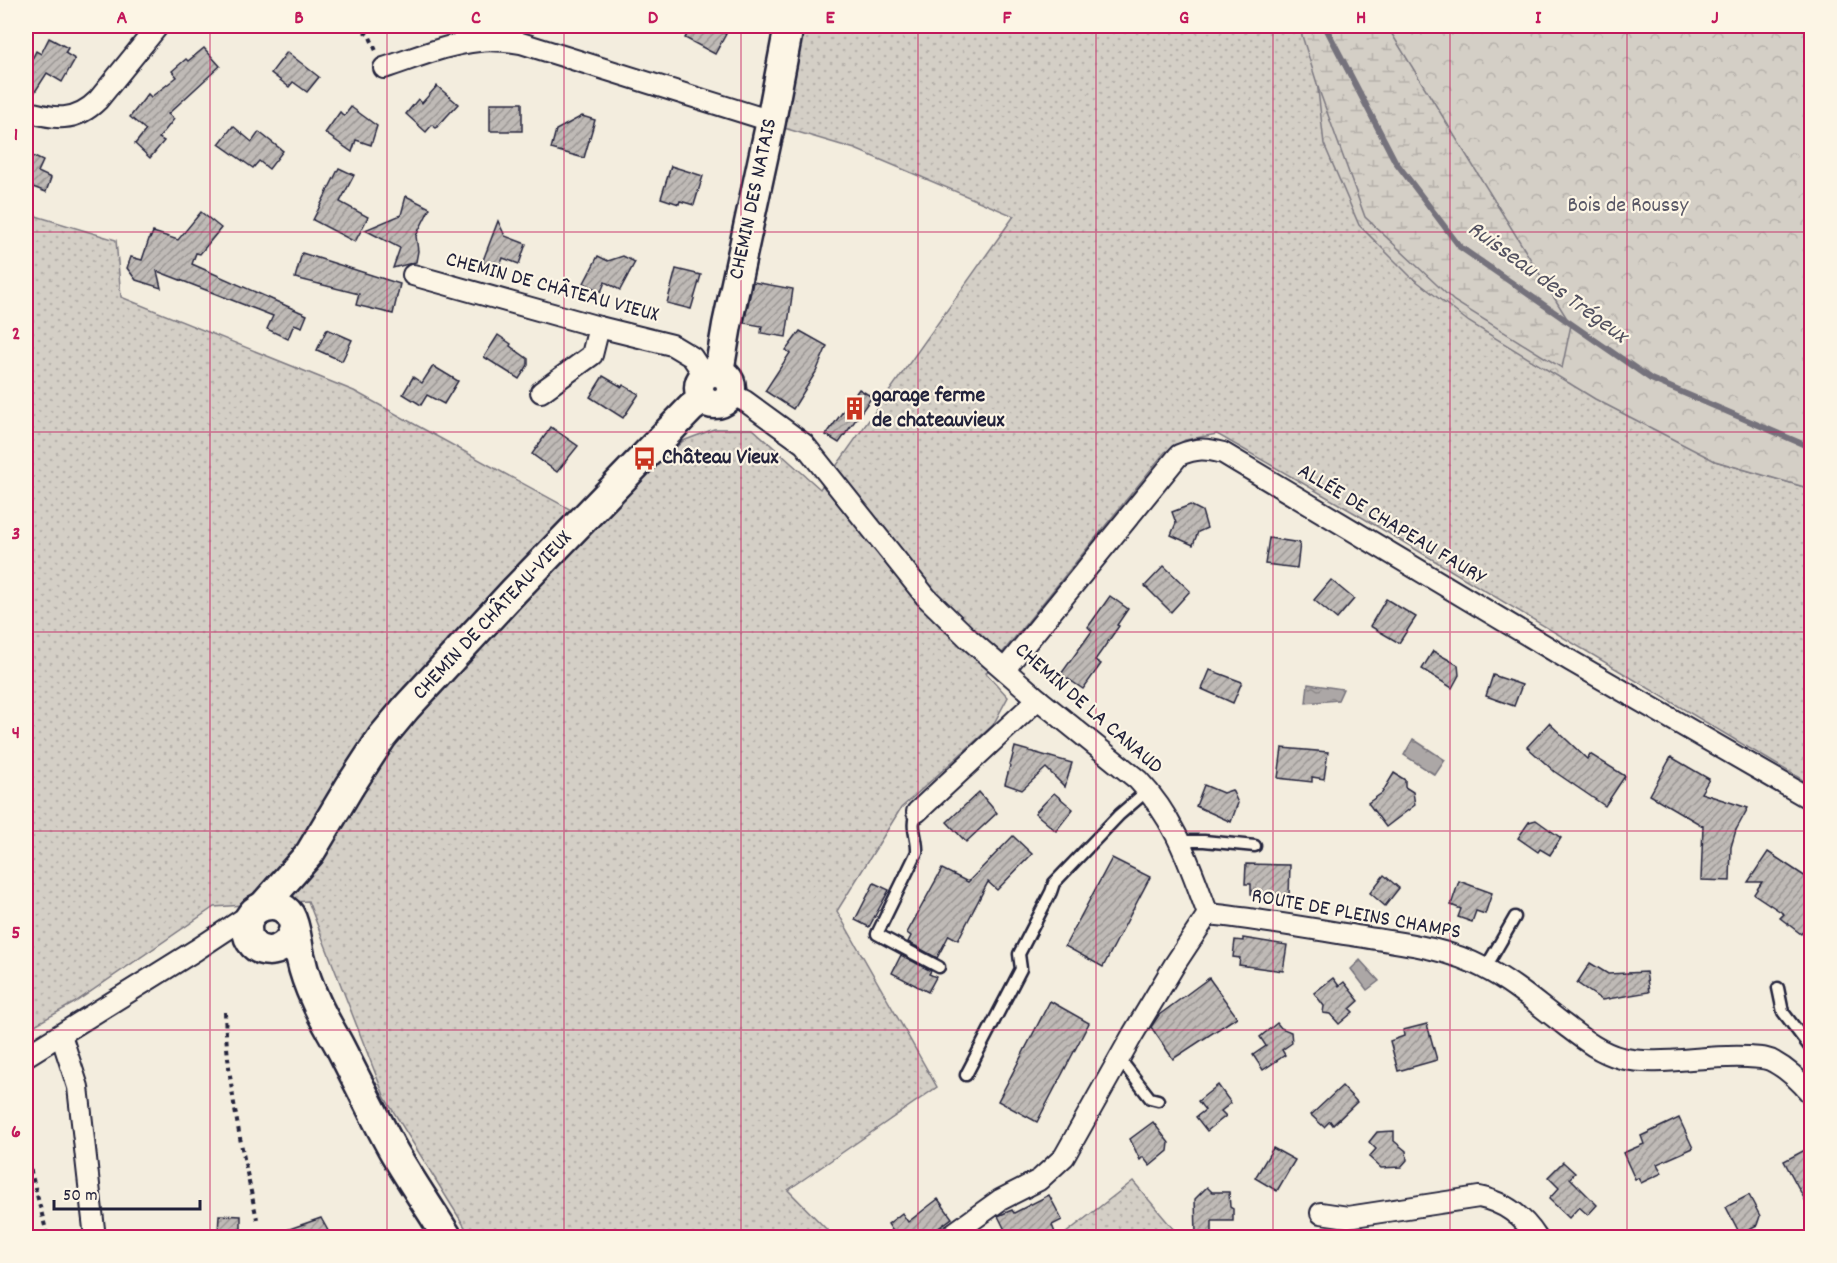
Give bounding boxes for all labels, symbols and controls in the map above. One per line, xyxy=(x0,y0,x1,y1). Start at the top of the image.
text: A xyxy=(117,5,128,33)
text: B xyxy=(294,5,304,33)
text: C xyxy=(471,5,481,33)
text: D xyxy=(648,5,659,33)
text: E xyxy=(825,5,835,33)
text: F xyxy=(1003,5,1013,33)
text: G xyxy=(1179,5,1189,33)
text: H xyxy=(1356,5,1366,33)
text: I xyxy=(1535,5,1542,33)
text: J xyxy=(1711,5,1719,33)
street label: CHEMIN DES NATAIS xyxy=(722,116,786,282)
text: 1 xyxy=(14,122,18,150)
park label: Bois de Roussy xyxy=(1567,191,1690,222)
water label: Ruisseau des Trégeux xyxy=(1460,213,1637,355)
street label: CHEMIN DE CHÂTEAU VIEUX xyxy=(442,245,662,331)
text: 2 xyxy=(12,321,20,349)
place label: garage ferme de chateauvieux xyxy=(872,381,1005,437)
building icon: garage ferme de chateauvieux xyxy=(841,396,867,422)
place label: Château Vieux xyxy=(662,443,779,474)
bus stop icon: Château Vieux xyxy=(631,445,657,471)
street label: ALLÉE DE CHAPEAU FAURY xyxy=(1291,457,1492,594)
text: 3 xyxy=(12,521,20,549)
street label: CHEMIN DE CHÂTEAU-VIEUX xyxy=(406,524,580,708)
street label: CHEMIN DE LA CANAUD xyxy=(1007,636,1169,782)
text: 4 xyxy=(12,720,20,748)
street label: ROUTE DE PLEINS CHAMPS xyxy=(1249,881,1463,949)
text: 5 xyxy=(11,920,21,948)
text: 6 xyxy=(11,1119,21,1147)
scale bar xyxy=(54,1173,200,1211)
text: 50 m xyxy=(63,1184,98,1209)

